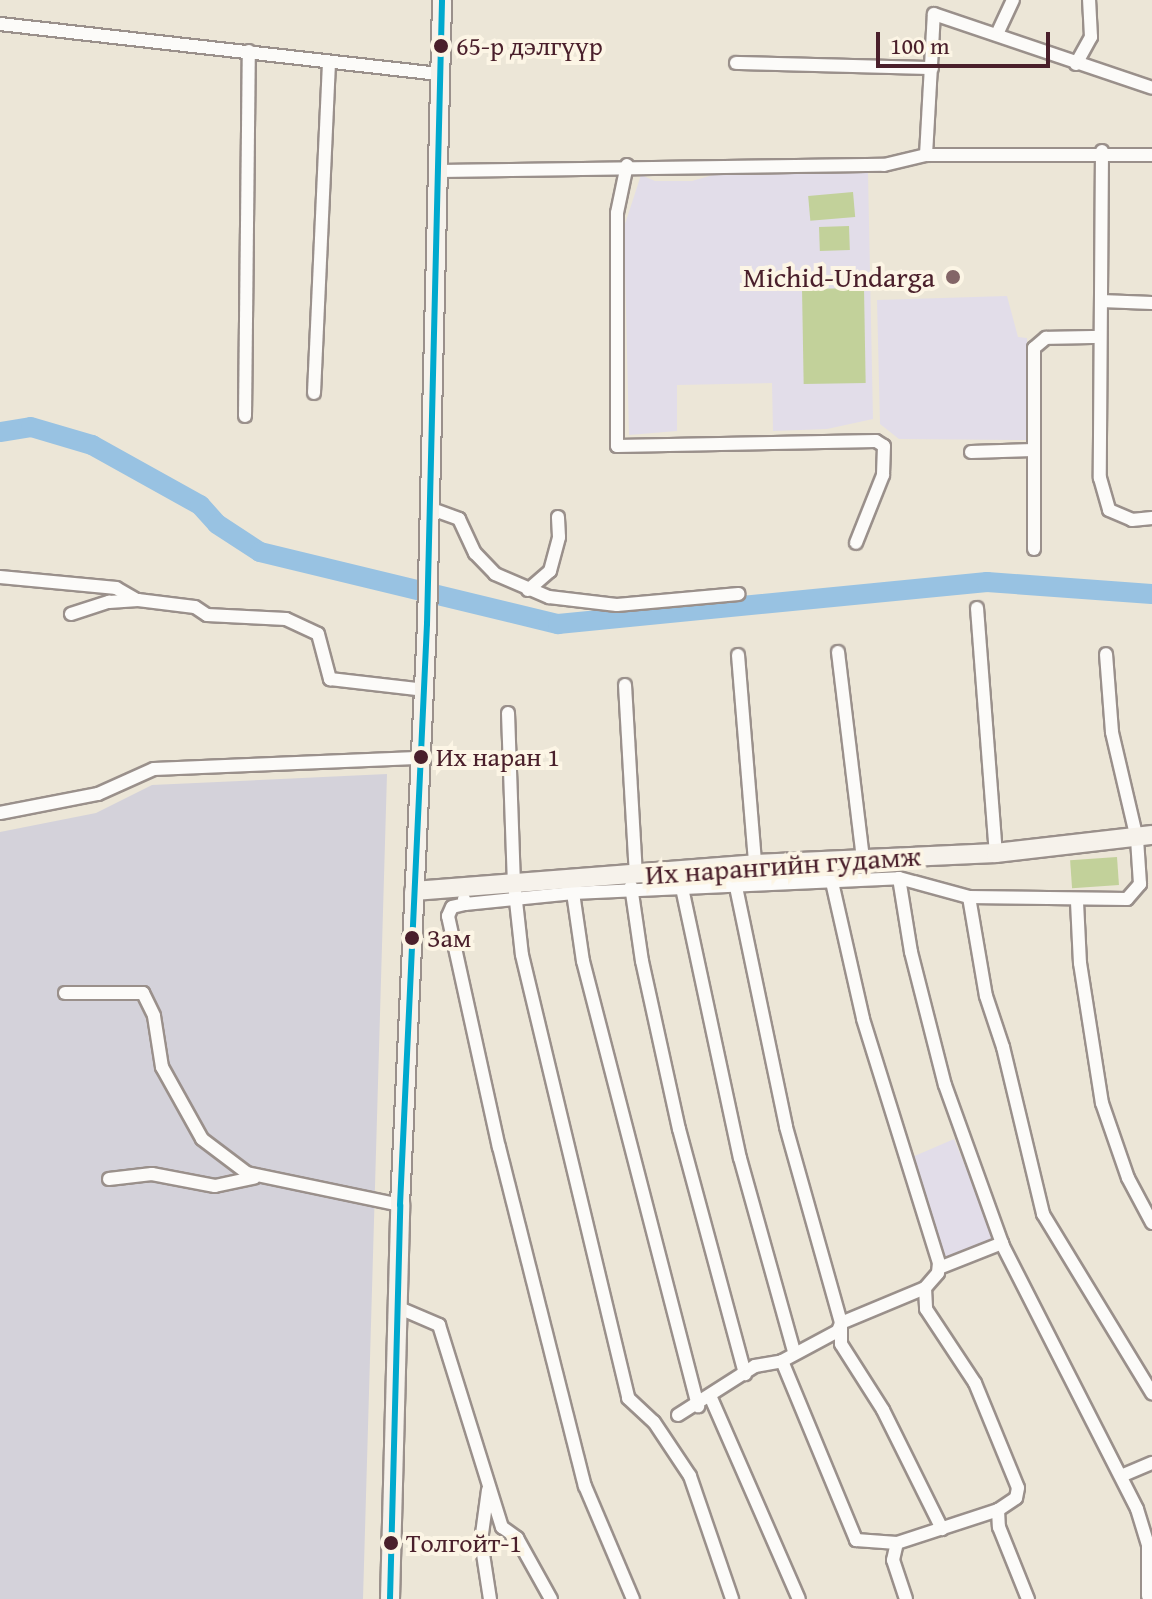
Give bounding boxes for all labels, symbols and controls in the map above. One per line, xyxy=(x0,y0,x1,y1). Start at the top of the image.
scale bar xyxy=(880,16,1054,66)
text: 100 m xyxy=(890,28,950,63)
place label: 65-р дэлгүүр xyxy=(456,30,603,62)
marker: 65-р дэлгүүр xyxy=(433,38,449,54)
place label: Michid-Undarga xyxy=(743,260,935,294)
marker: Michid-Undarga xyxy=(942,266,964,288)
place label: Их наран 1 xyxy=(436,741,560,773)
marker: Их наран 1 xyxy=(413,749,429,765)
street label: Их нарангийн гудамж xyxy=(644,839,922,891)
place label: Зам xyxy=(427,922,471,954)
marker: Зам xyxy=(404,930,420,946)
place label: Толгойт-1 xyxy=(406,1527,522,1559)
marker: Толгойт-1 xyxy=(383,1535,399,1551)

